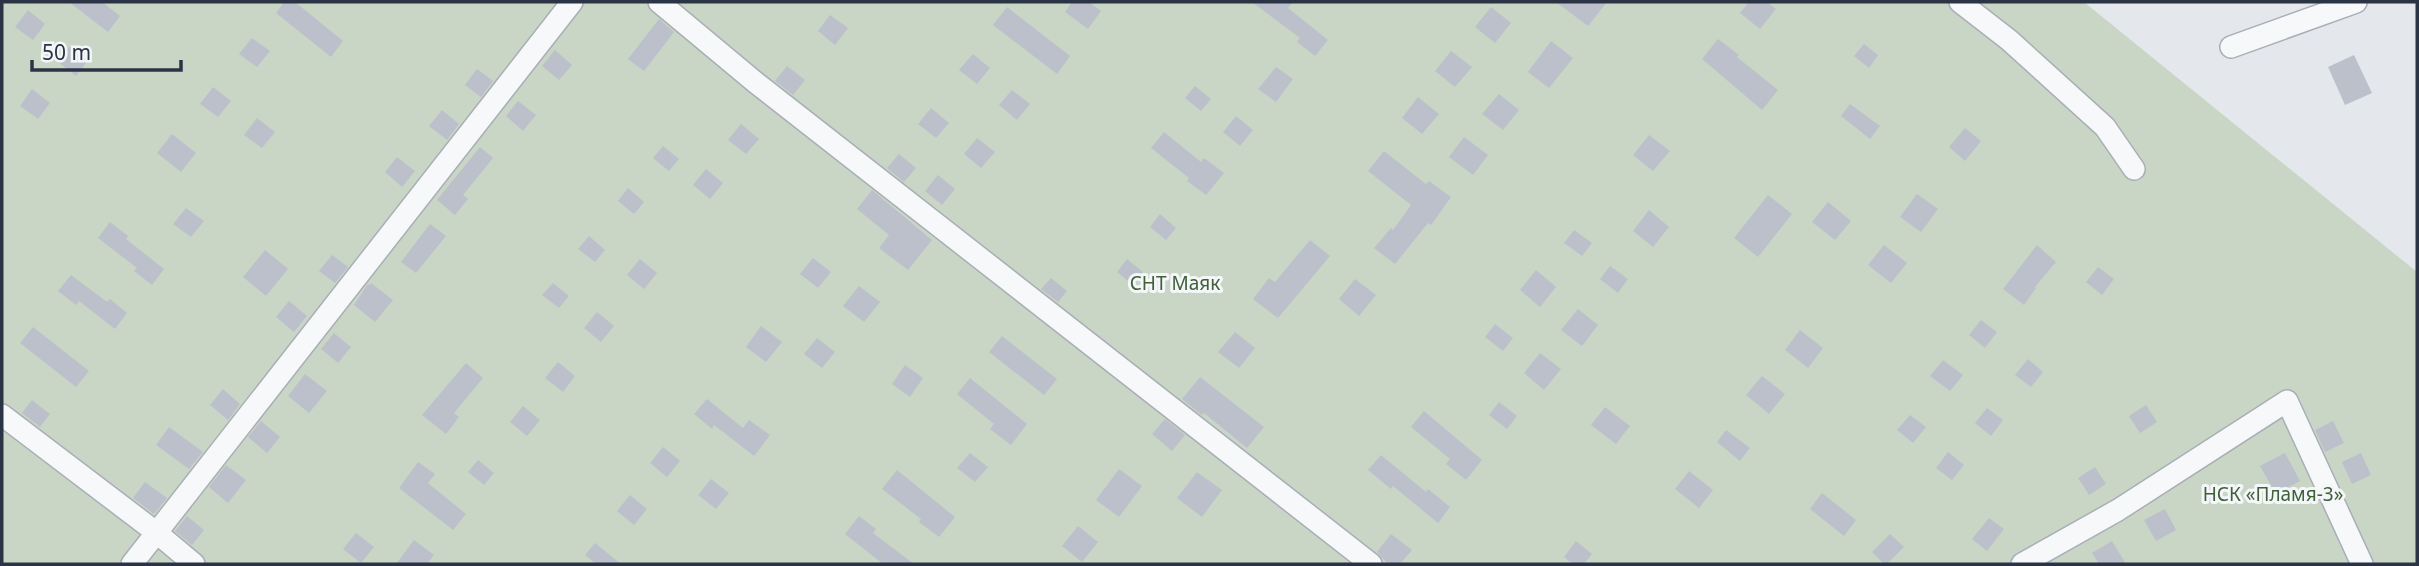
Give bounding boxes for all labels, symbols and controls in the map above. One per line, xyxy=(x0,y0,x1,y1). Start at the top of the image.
scale bar xyxy=(32,28,180,72)
text: 50 m xyxy=(42,38,91,66)
park label: СНТ Маяк xyxy=(1130,270,1220,296)
park label: НСК «Пламя-3» xyxy=(2203,481,2343,507)

